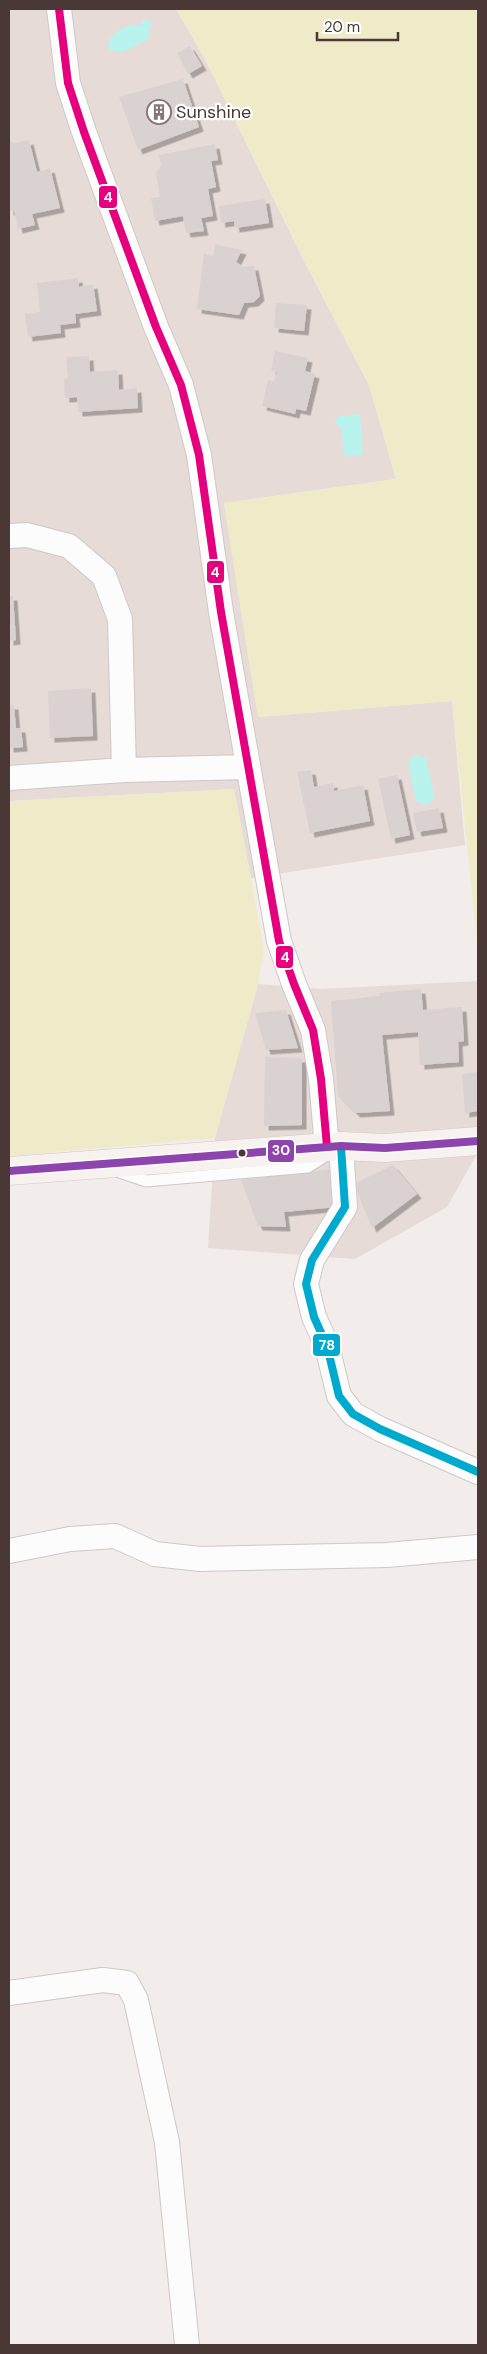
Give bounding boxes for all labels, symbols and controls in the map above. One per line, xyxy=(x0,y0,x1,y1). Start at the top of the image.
scale bar xyxy=(317,10,398,42)
text: 20 m xyxy=(324,17,360,37)
building icon: Sunshine xyxy=(146,99,172,125)
place label: Sunshine xyxy=(176,100,251,124)
line badge: 4 xyxy=(98,185,118,209)
text: 4 xyxy=(103,188,113,206)
line badge: 4 xyxy=(206,560,225,584)
text: 4 xyxy=(210,563,220,581)
line badge: 4 xyxy=(275,945,294,969)
text: 4 xyxy=(280,948,290,966)
line badge: 30 xyxy=(267,1139,295,1163)
text: 30 xyxy=(272,1141,290,1159)
unlabelled marker xyxy=(237,1148,247,1158)
line badge: 78 xyxy=(312,1333,341,1357)
text: 78 xyxy=(319,1336,335,1354)

